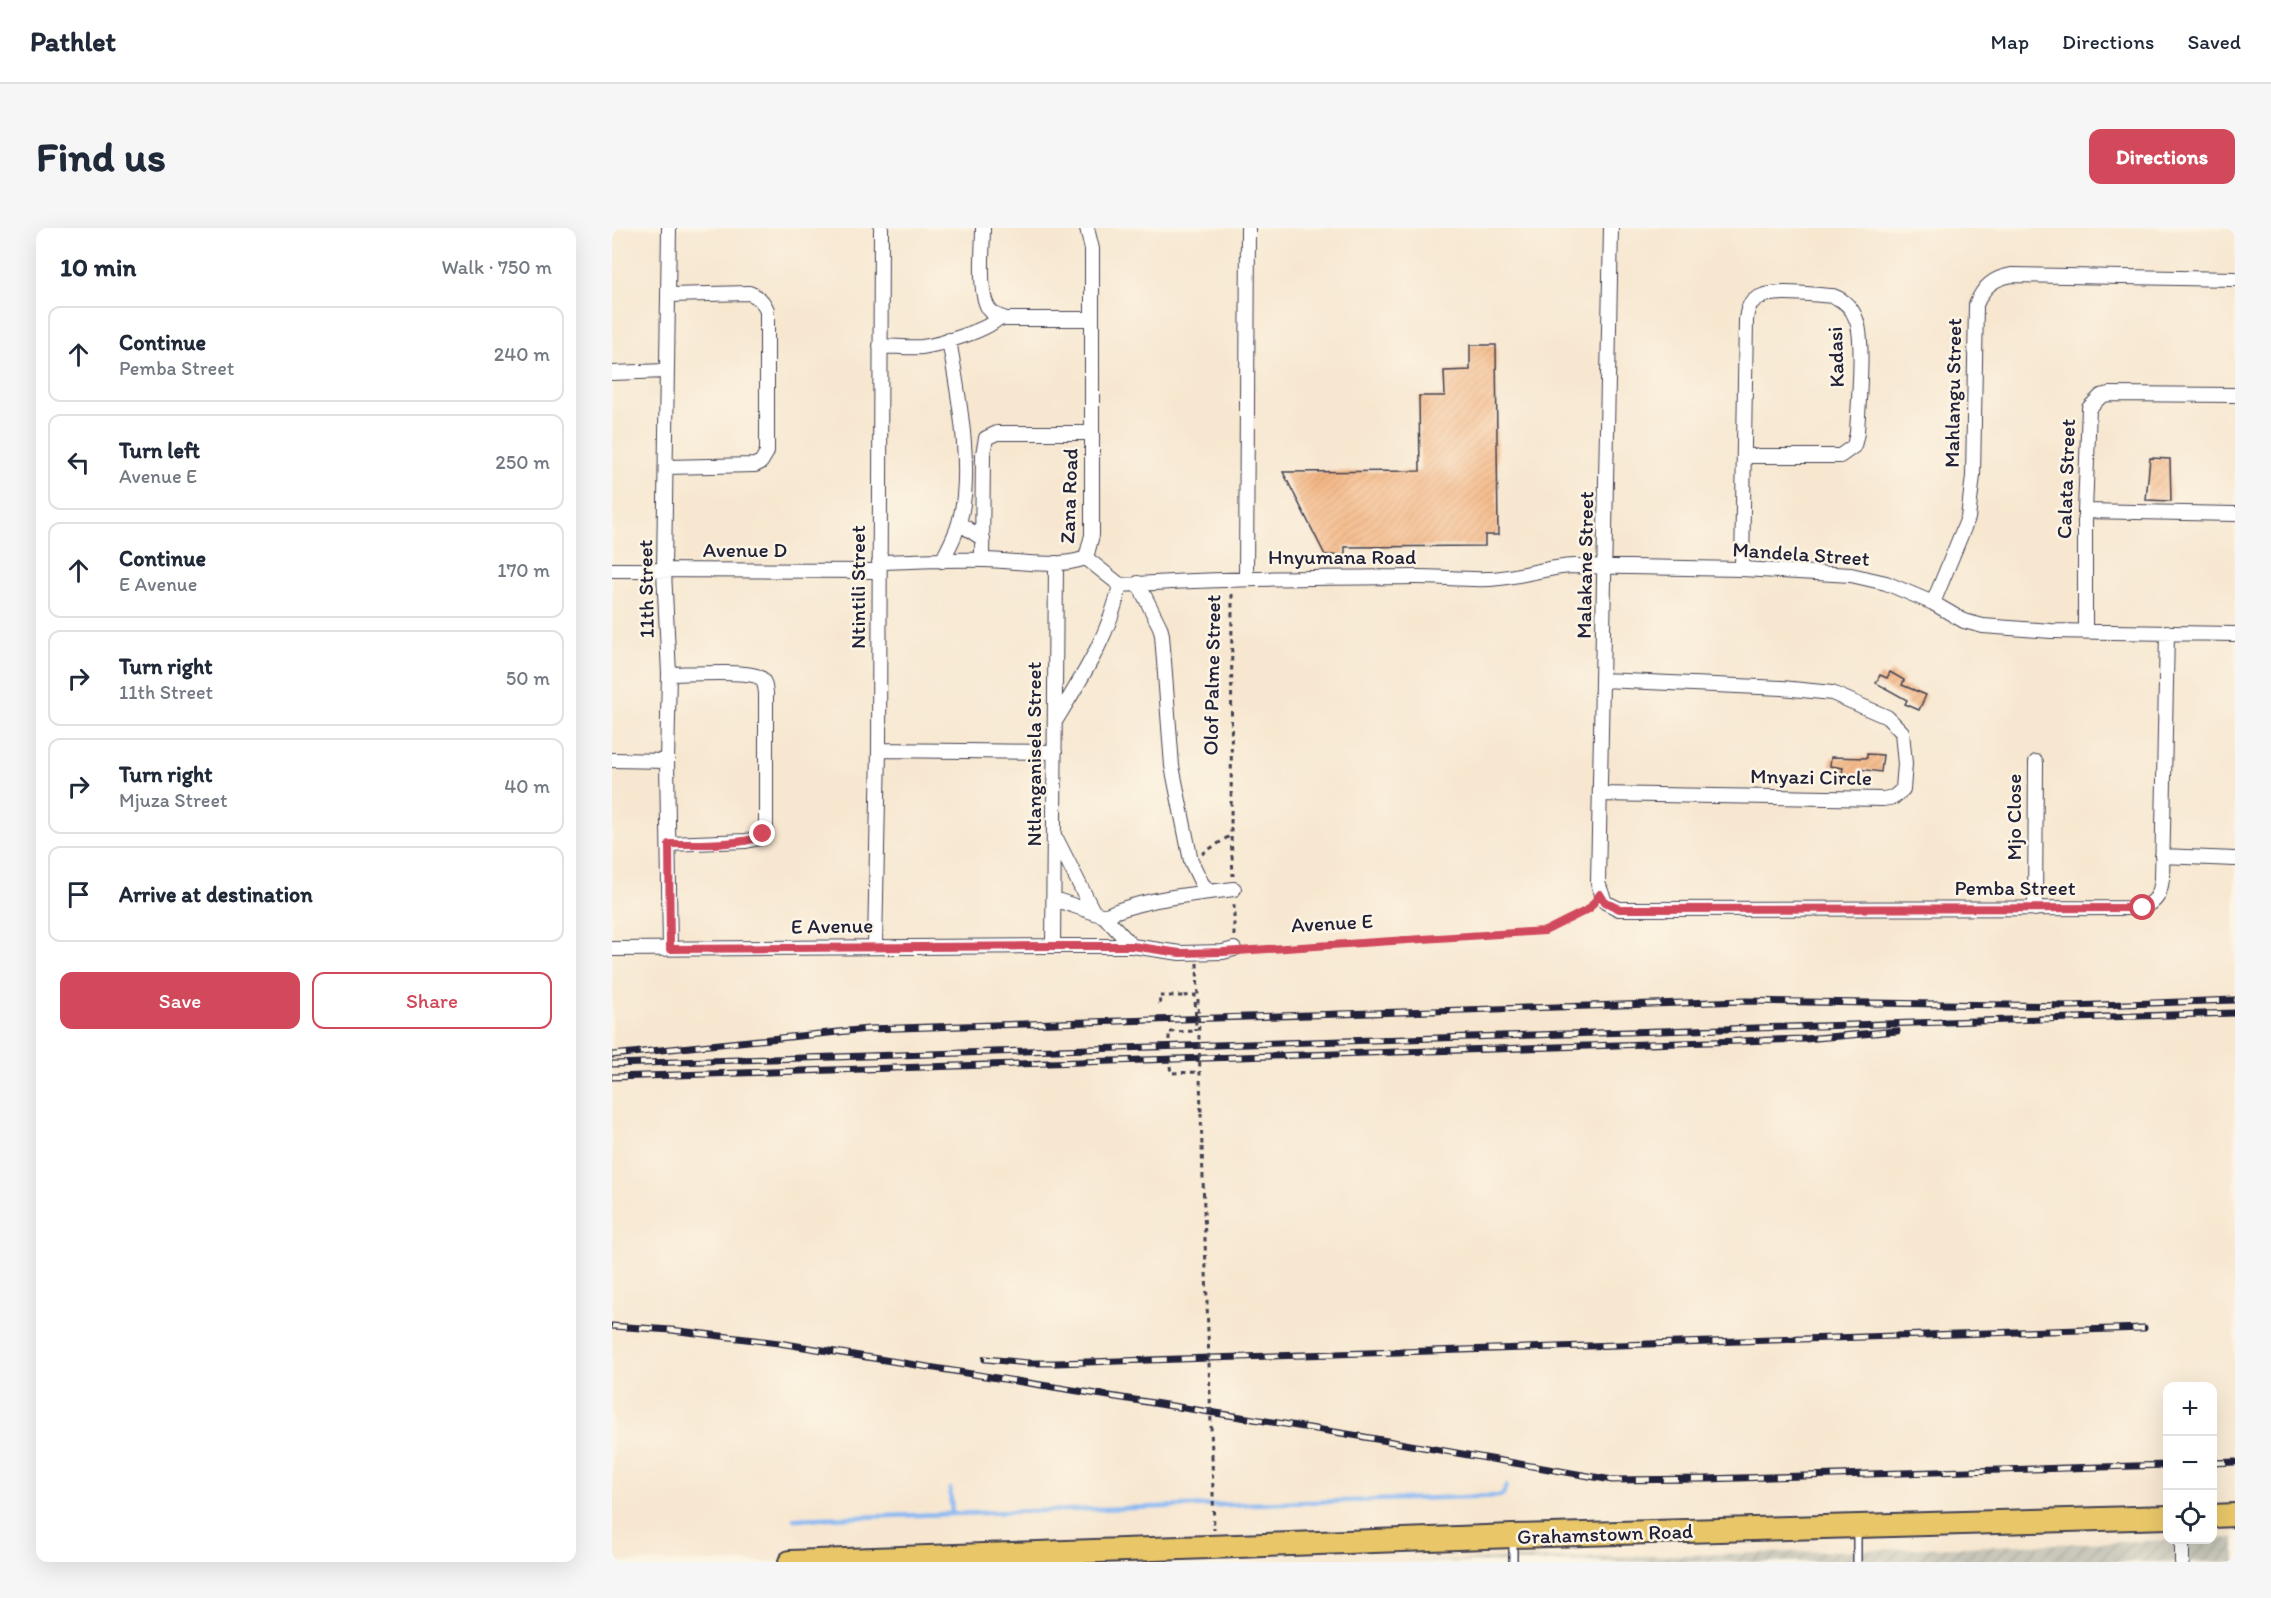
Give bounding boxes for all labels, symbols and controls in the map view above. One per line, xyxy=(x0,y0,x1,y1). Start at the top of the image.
text: Pathlet xyxy=(30,24,116,58)
text: Map xyxy=(1991,29,2029,54)
text: Directions xyxy=(2062,29,2154,54)
text: Saved xyxy=(2187,29,2241,54)
button: Directions xyxy=(2089,129,2235,184)
text: Find us xyxy=(36,131,166,182)
text: 10 min xyxy=(60,251,136,283)
text: Walk · 750 m xyxy=(441,255,552,279)
street label: Mahlangu Street xyxy=(1939,318,1966,468)
street label: Kadasi xyxy=(1822,326,1849,388)
text: Continue xyxy=(119,329,206,356)
icon: ahead xyxy=(62,338,95,371)
text: 240 m xyxy=(494,342,550,366)
text: Pemba Street xyxy=(119,356,234,380)
street label: Calata Street xyxy=(2051,418,2080,539)
text: Turn left xyxy=(119,437,200,464)
icon: left xyxy=(62,446,95,479)
street label: Zana Road xyxy=(1054,448,1083,544)
text: 250 m xyxy=(495,450,550,474)
text: Avenue E xyxy=(119,464,197,488)
street label: Malakane Street xyxy=(1571,491,1598,639)
street label: Ntintili Street xyxy=(845,525,870,649)
street label: Mandela Street xyxy=(1732,536,1871,571)
street label: Avenue D xyxy=(703,537,787,562)
street label: 11th Street xyxy=(632,539,659,639)
street label: Hnyumana Road xyxy=(1268,544,1416,569)
text: Continue xyxy=(119,545,206,572)
icon: ahead xyxy=(62,554,95,587)
text: 170 m xyxy=(497,558,550,582)
text: E Avenue xyxy=(119,572,197,596)
street label: Olof Palme Street xyxy=(1198,594,1225,756)
text: Turn right xyxy=(119,653,213,680)
street label: Ntlanganisela Street xyxy=(1021,661,1046,847)
icon: right xyxy=(62,662,95,695)
text: 50 m xyxy=(506,666,550,690)
text: 11th Street xyxy=(119,680,213,704)
text: Turn right xyxy=(119,761,213,788)
street label: Mnyazi Circle xyxy=(1750,763,1872,790)
icon: right xyxy=(62,770,95,803)
text: 40 m xyxy=(504,774,550,798)
street label: Mjo Close xyxy=(2001,774,2026,860)
text: Mjuza Street xyxy=(119,788,228,812)
route end xyxy=(749,820,775,846)
street label: Pemba Street xyxy=(1954,875,2076,900)
icon: arrive xyxy=(62,878,95,911)
text: Arrive at destination xyxy=(119,881,313,908)
route start xyxy=(2129,894,2155,920)
street label: Avenue E xyxy=(1290,908,1374,937)
street label: E Avenue xyxy=(791,912,873,939)
button: Save xyxy=(60,972,300,1029)
button: Share xyxy=(312,972,552,1029)
map controls xyxy=(2163,1382,2217,1544)
button: + xyxy=(2163,1382,2217,1436)
button: − xyxy=(2163,1436,2217,1490)
button: locate xyxy=(2163,1490,2217,1544)
street label: Grahamstown Road xyxy=(1517,1518,1693,1549)

